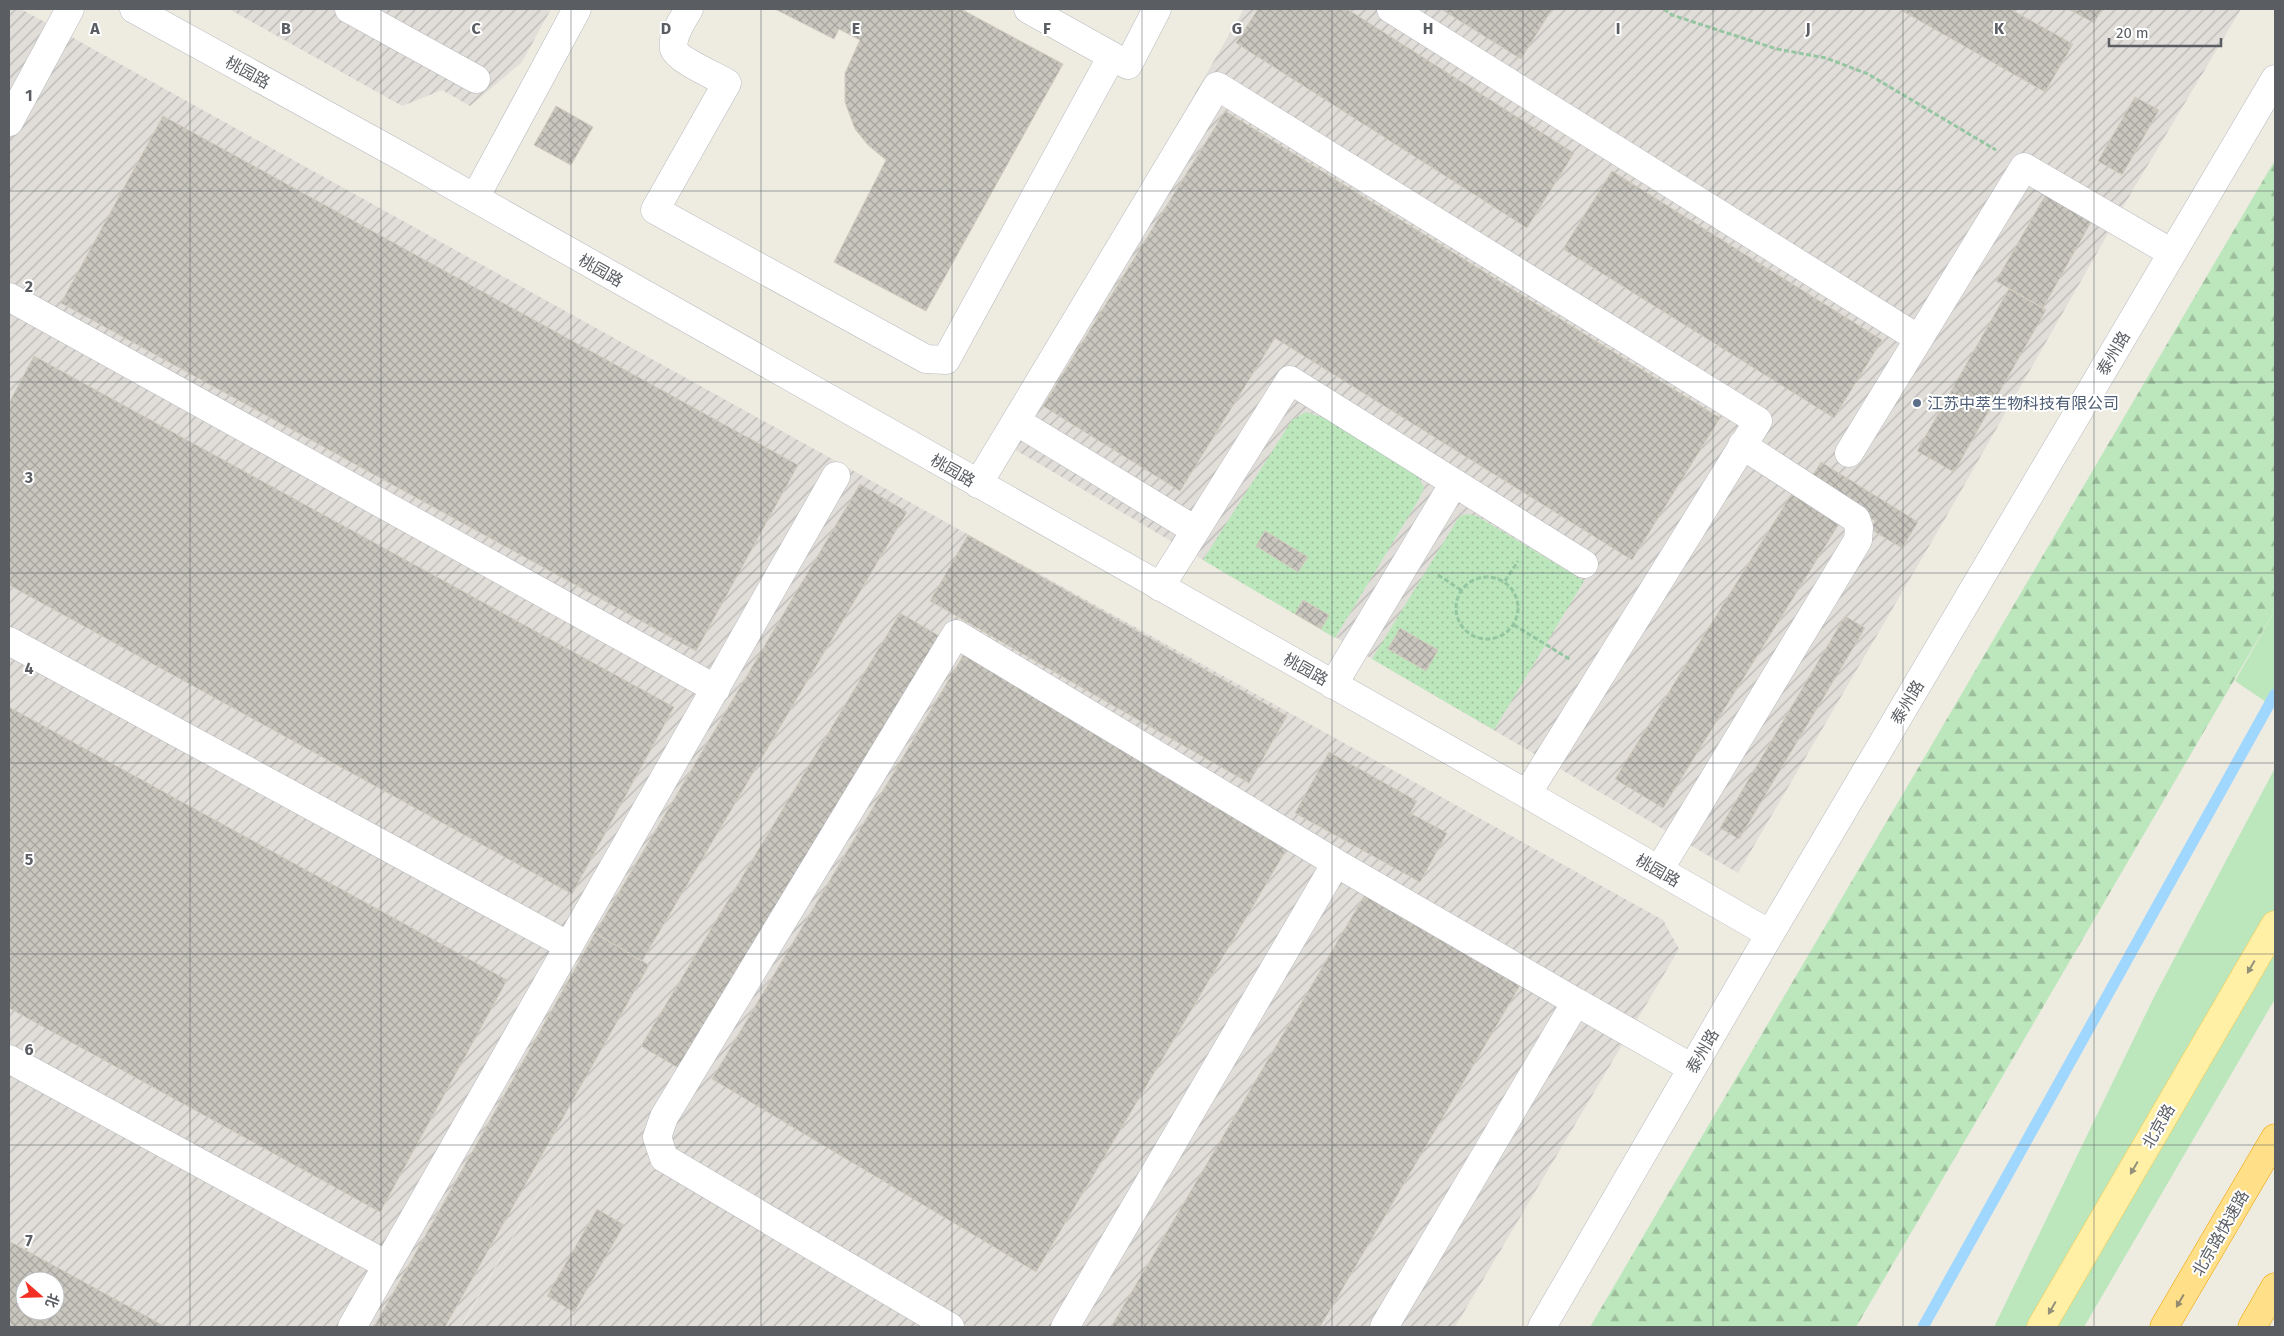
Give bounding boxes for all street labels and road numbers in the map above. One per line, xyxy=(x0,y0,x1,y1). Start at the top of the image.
street label: 桃园路 xyxy=(222,52,273,92)
street label: 桃园路 xyxy=(575,250,626,291)
street label: 泰州路 xyxy=(2093,328,2134,379)
street label: 桃园路 xyxy=(927,450,978,491)
street label: 桃园路 xyxy=(1280,649,1331,689)
street label: 泰州路 xyxy=(1887,677,1928,728)
street label: 桃园路 xyxy=(1632,850,1683,891)
street label: 泰州路 xyxy=(1682,1026,1723,1077)
street label: 北京路 xyxy=(2138,1101,2179,1152)
street label: 北京路快速路 xyxy=(2188,1187,2253,1280)

